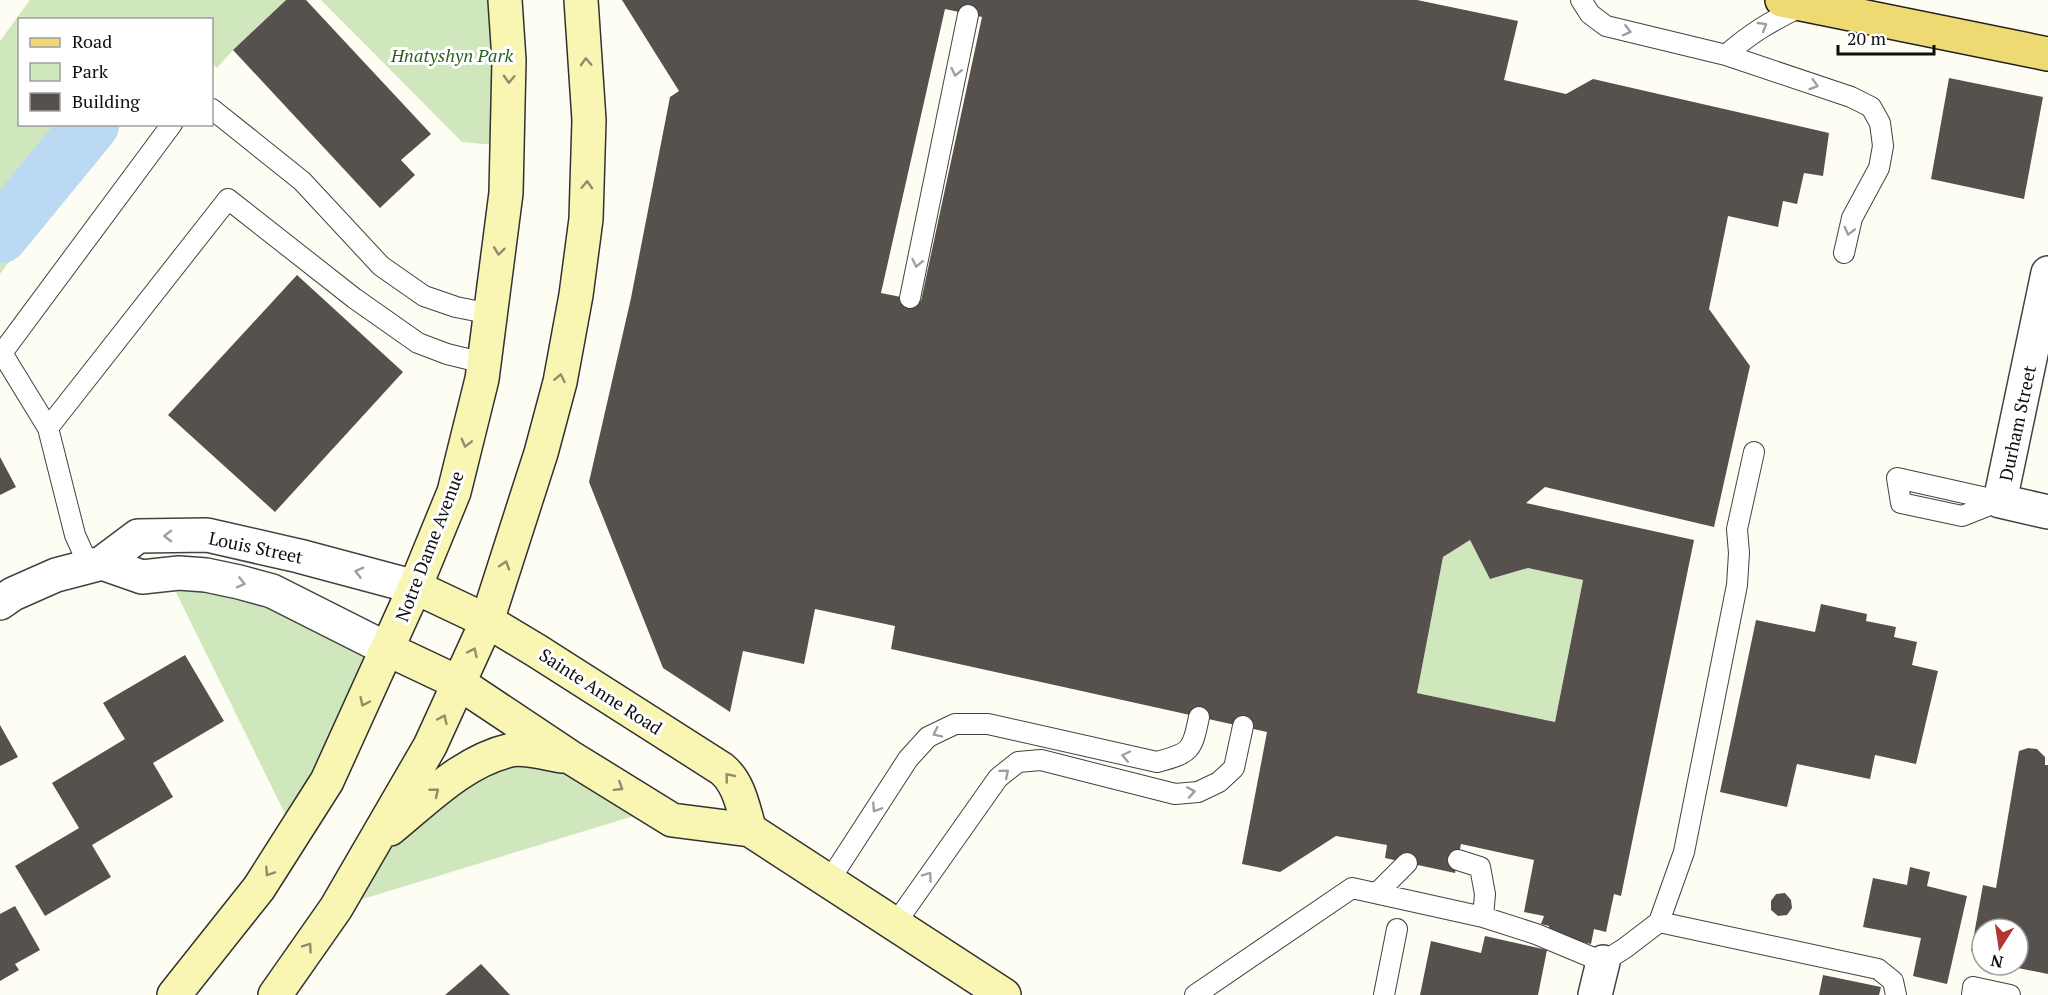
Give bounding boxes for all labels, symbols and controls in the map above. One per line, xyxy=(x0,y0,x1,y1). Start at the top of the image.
legend xyxy=(18,18,213,126)
scale bar xyxy=(1838,18,1934,56)
one-way arrow xyxy=(1757,21,1767,33)
one-way arrow xyxy=(1622,23,1632,36)
text: 20 m xyxy=(1847,26,1887,50)
text: Road xyxy=(72,29,112,53)
park label: Hnatyshyn Park xyxy=(390,43,513,67)
one-way arrow xyxy=(579,57,592,66)
text: Park xyxy=(72,59,109,83)
one-way arrow xyxy=(951,67,964,77)
one-way arrow xyxy=(503,75,515,84)
one-way arrow xyxy=(1808,78,1819,90)
text: Building xyxy=(72,89,140,113)
one-way arrow xyxy=(581,181,593,190)
one-way arrow xyxy=(1844,226,1857,236)
one-way arrow xyxy=(493,247,505,256)
one-way arrow xyxy=(911,258,924,268)
street label: Durham Street xyxy=(1993,363,2041,483)
one-way arrow xyxy=(553,373,566,383)
one-way arrow xyxy=(460,438,473,448)
street label: Notre Dame Avenue xyxy=(389,467,469,625)
street label: Louis Street xyxy=(207,525,306,569)
one-way arrow xyxy=(164,530,173,542)
one-way arrow xyxy=(498,560,510,571)
one-way arrow xyxy=(354,567,365,579)
one-way arrow xyxy=(236,575,246,588)
street label: Sainte Anne Road xyxy=(535,642,667,740)
one-way arrow xyxy=(466,647,478,658)
one-way arrow xyxy=(360,696,372,707)
one-way arrow xyxy=(435,714,447,725)
one-way arrow xyxy=(933,726,943,737)
one-way arrow xyxy=(1122,750,1132,763)
one-way arrow xyxy=(998,769,1009,780)
one-way arrow xyxy=(725,773,736,784)
one-way arrow xyxy=(613,780,623,792)
one-way arrow xyxy=(1186,786,1196,799)
one-way arrow xyxy=(428,789,439,800)
one-way arrow xyxy=(872,801,883,812)
one-way arrow xyxy=(264,866,276,876)
one-way arrow xyxy=(921,872,932,883)
north arrow xyxy=(1970,917,2030,977)
one-way arrow xyxy=(301,943,312,954)
text: N xyxy=(1989,950,2005,974)

